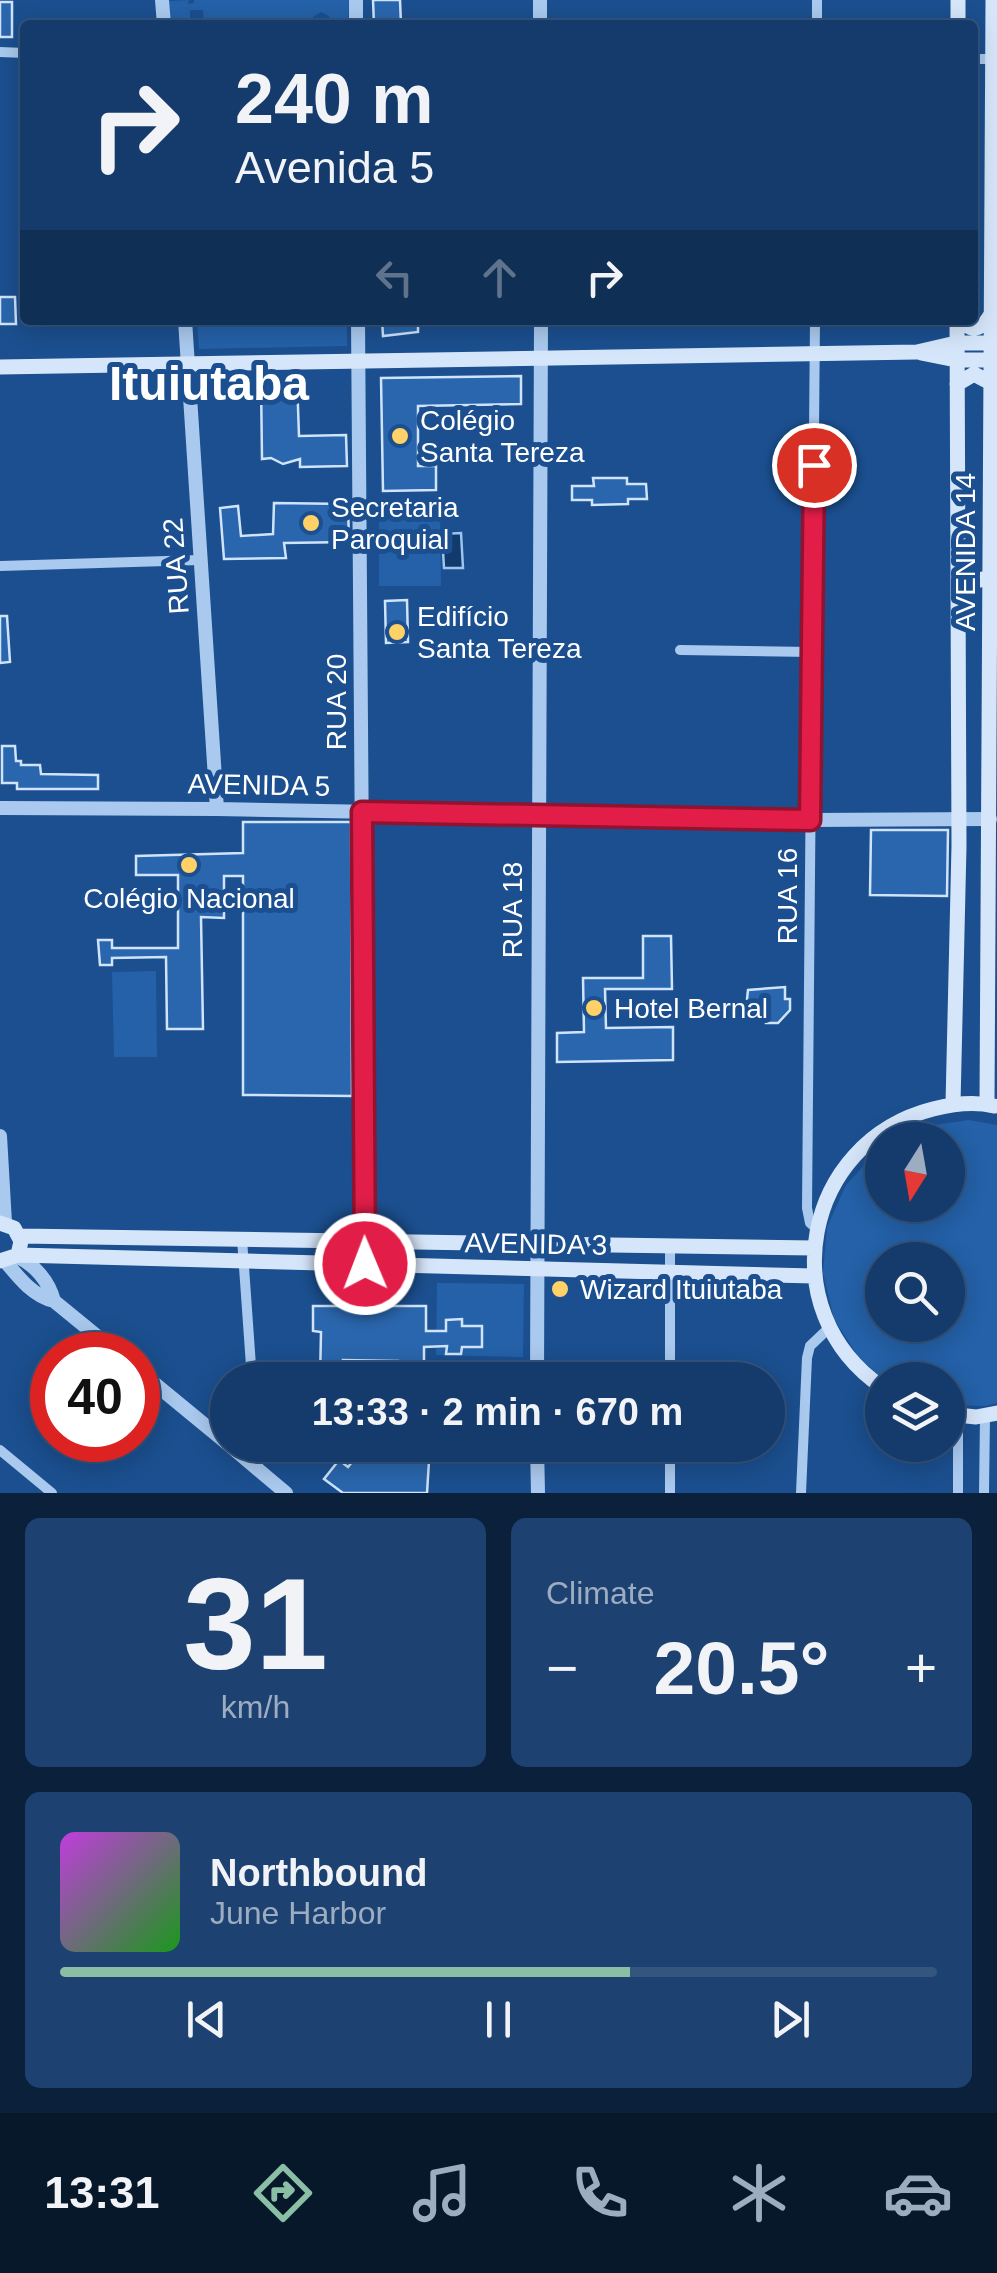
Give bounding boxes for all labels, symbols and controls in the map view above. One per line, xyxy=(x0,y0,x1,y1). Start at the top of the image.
icon: right xyxy=(70,60,200,190)
text: 240 m xyxy=(235,60,433,138)
text: Avenida 5 xyxy=(235,142,434,193)
icon: left xyxy=(367,250,422,305)
icon: ahead xyxy=(472,250,527,305)
icon: right xyxy=(577,250,632,305)
district label: Ituiutaba xyxy=(109,357,309,410)
place label: Colégio Santa Tereza xyxy=(420,405,585,468)
pin xyxy=(772,423,857,508)
marker: Colégio Santa Tereza xyxy=(389,425,411,447)
icon: arrive xyxy=(787,438,842,493)
street label: AVENIDA 14 xyxy=(950,473,981,631)
place label: Secretaria Paroquial xyxy=(331,492,459,555)
marker: Secretaria Paroquial xyxy=(300,512,322,534)
street label: RUA 22 xyxy=(157,517,195,615)
place label: Edifício Santa Tereza xyxy=(417,601,582,664)
marker: Edifício Santa Tereza xyxy=(386,621,408,643)
street label: RUA 20 xyxy=(321,654,352,750)
street label: AVENIDA 5 xyxy=(187,768,331,802)
street label: RUA 16 xyxy=(772,848,803,944)
marker: Colégio Nacional xyxy=(178,854,200,876)
street label: RUA 18 xyxy=(497,862,528,958)
place label: Colégio Nacional xyxy=(83,883,295,914)
place label: Hotel Bernal xyxy=(614,993,768,1024)
marker: Hotel Bernal xyxy=(583,997,605,1019)
north arrow xyxy=(865,1122,965,1222)
map controls xyxy=(865,1122,965,1462)
position arrow xyxy=(313,1212,417,1316)
street label: AVENIDA 3 xyxy=(464,1227,608,1261)
button: search xyxy=(865,1242,965,1342)
place label: Wizard Ituiutaba xyxy=(580,1274,783,1305)
marker: Wizard Ituiutaba xyxy=(549,1278,571,1300)
speed limit sign: 40 xyxy=(30,1332,160,1462)
button: layers xyxy=(865,1362,965,1462)
text: 13:33 · 2 min · 670 m xyxy=(312,1391,683,1433)
text: 31 xyxy=(183,1551,328,1697)
text: Climate xyxy=(546,1575,654,1611)
text: 20.5° xyxy=(654,1626,829,1710)
text: − xyxy=(546,1637,578,1699)
text: + xyxy=(905,1637,937,1699)
text: km/h xyxy=(221,1689,290,1725)
text: Northbound xyxy=(210,1852,427,1894)
text: June Harbor xyxy=(210,1895,386,1931)
icon: previous xyxy=(179,1992,234,2047)
icon: pause xyxy=(471,1992,526,2047)
icon: next xyxy=(763,1992,818,2047)
icon: directions xyxy=(248,2158,318,2228)
icon: music xyxy=(407,2158,477,2228)
icon: phone xyxy=(565,2158,635,2228)
icon: climate xyxy=(724,2158,794,2228)
icon: car xyxy=(883,2158,953,2228)
text: 13:31 xyxy=(44,2167,159,2218)

